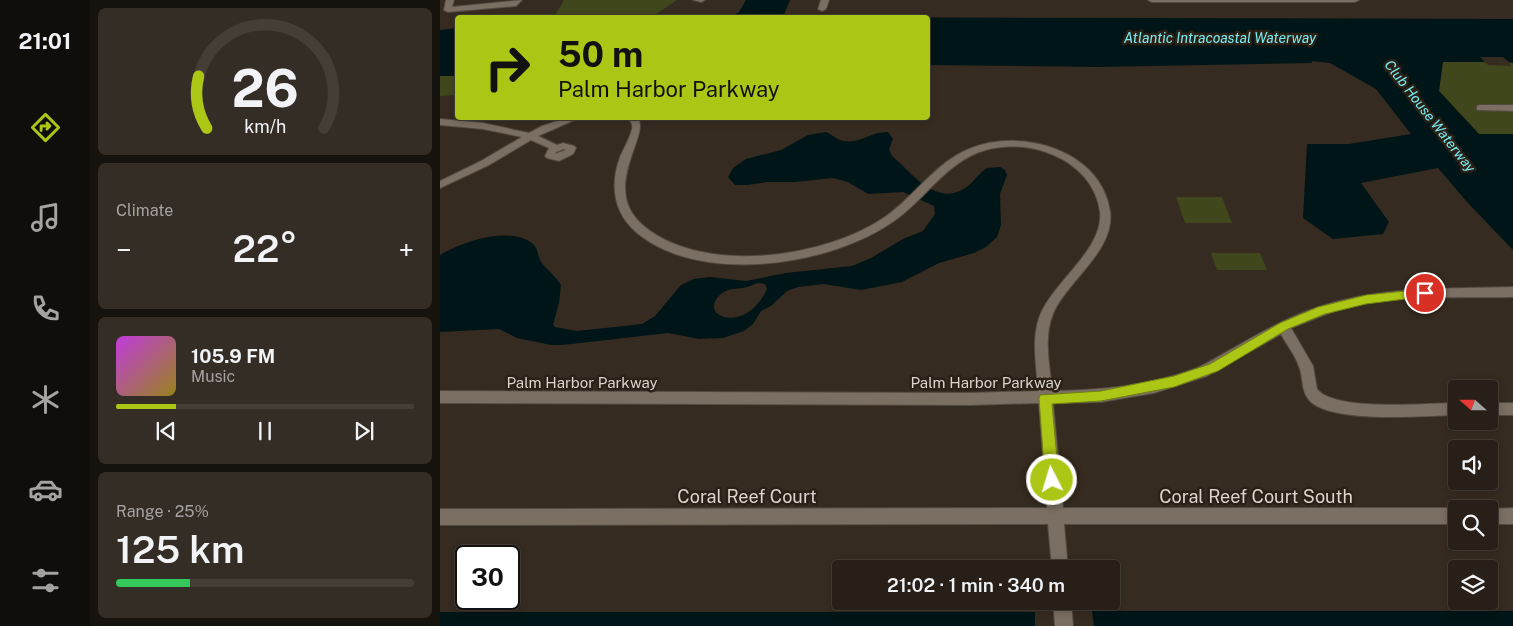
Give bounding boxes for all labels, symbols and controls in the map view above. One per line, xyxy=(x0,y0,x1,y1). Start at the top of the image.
text: 21:01 xyxy=(19,28,71,54)
water label: Atlantic Intracoastal Waterway xyxy=(1124,30,1317,46)
text: 50 m xyxy=(558,34,643,75)
icon: right xyxy=(475,35,540,100)
water label: Club House Waterway xyxy=(1381,57,1479,176)
text: 26 xyxy=(231,58,299,119)
text: Palm Harbor Parkway xyxy=(558,76,780,102)
icon: directions xyxy=(28,110,63,145)
text: km/h xyxy=(244,116,286,137)
icon: music xyxy=(28,200,63,235)
text: Climate xyxy=(116,201,173,220)
text: 22° xyxy=(233,226,297,271)
text: − xyxy=(116,233,132,266)
text: + xyxy=(398,233,414,266)
pin xyxy=(1404,272,1446,314)
icon: arrive xyxy=(1411,279,1439,307)
icon: phone xyxy=(28,291,63,326)
text: 105.9 FM xyxy=(191,345,275,367)
text: Music xyxy=(191,367,235,386)
street label: Palm Harbor Parkway xyxy=(506,374,658,391)
street label: Palm Harbor Parkway xyxy=(910,374,1062,391)
north arrow xyxy=(1448,380,1498,430)
map controls xyxy=(1448,380,1498,610)
icon: climate xyxy=(28,382,63,417)
icon: previous xyxy=(152,417,180,445)
icon: pause xyxy=(251,417,279,445)
icon: next xyxy=(350,417,378,445)
button: sound xyxy=(1448,440,1498,490)
position arrow xyxy=(1025,453,1077,505)
icon: car xyxy=(28,472,63,507)
street label: Coral Reef Court xyxy=(677,486,817,507)
street label: Coral Reef Court South xyxy=(1159,486,1353,507)
button: search xyxy=(1448,500,1498,550)
text: Range · 25% xyxy=(116,502,209,521)
text: 125 km xyxy=(116,527,245,572)
speed limit sign: 30 xyxy=(455,545,520,610)
button: layers xyxy=(1448,560,1498,610)
icon: filters xyxy=(28,563,63,598)
text: 21:02 · 1 min · 340 m xyxy=(887,574,1065,596)

